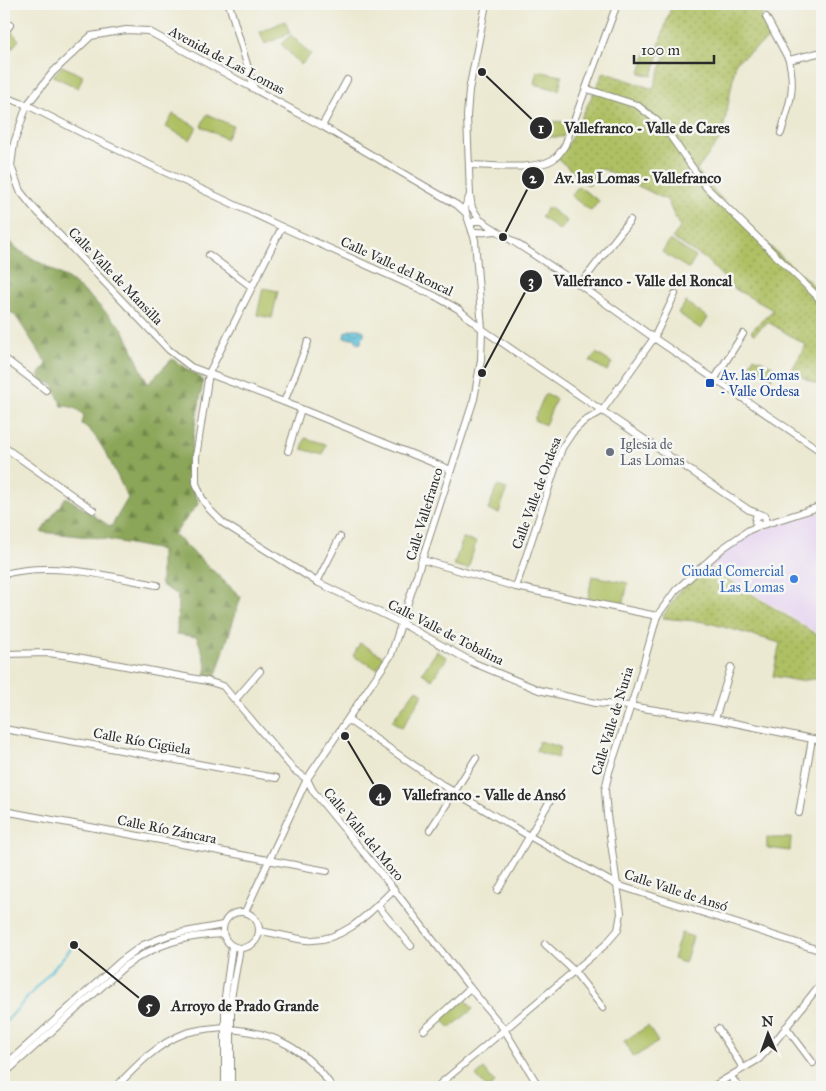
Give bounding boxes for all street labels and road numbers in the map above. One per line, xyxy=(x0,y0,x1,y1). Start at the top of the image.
street label: Avenida de Las Lomas xyxy=(165,22,288,98)
street label: Calle Valle de Mansilla xyxy=(65,224,167,329)
street label: Calle Valle del Roncal xyxy=(338,233,456,300)
street label: Calle Valle de Ordesa xyxy=(508,435,565,552)
street label: Calle Vallefranco xyxy=(402,466,447,563)
street label: Calle Valle de Tobalina xyxy=(385,596,507,669)
street label: Calle Valle de Nuria xyxy=(588,665,637,778)
street label: Calle Río Cigüela xyxy=(92,725,192,758)
street label: Calle Valle del Moro xyxy=(320,784,407,884)
street label: Calle Río Záncara xyxy=(116,812,218,847)
street label: Calle Valle de Ansó xyxy=(622,866,730,915)

